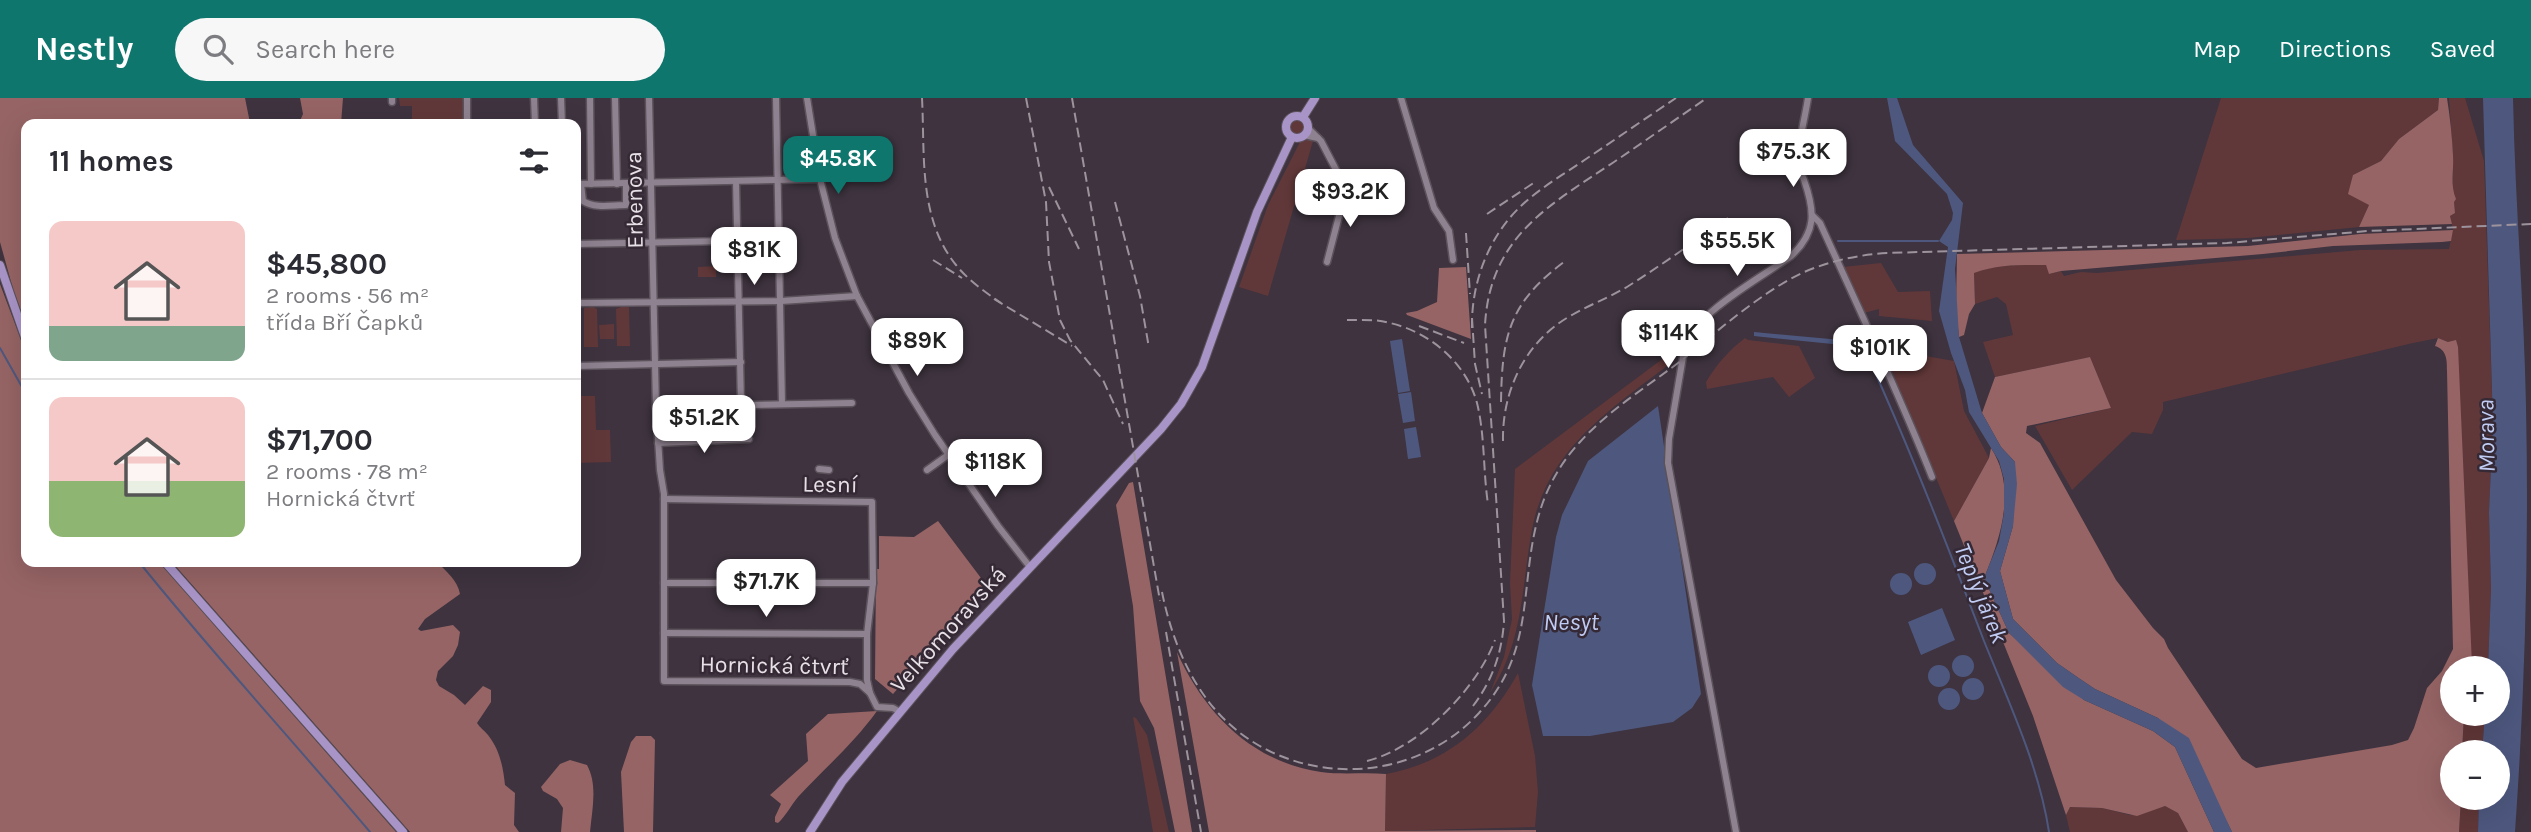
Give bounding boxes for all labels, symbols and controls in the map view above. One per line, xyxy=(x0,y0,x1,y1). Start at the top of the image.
search box xyxy=(175,18,665,81)
text: Nestly xyxy=(35,30,133,68)
icon: search xyxy=(199,30,237,68)
text: Search here xyxy=(255,34,395,65)
text: Map xyxy=(2193,35,2241,63)
text: Directions xyxy=(2279,35,2392,63)
text: Saved xyxy=(2430,35,2496,63)
pin: $75.3K xyxy=(1736,130,1850,189)
pin: $45.8K xyxy=(781,136,895,196)
text: $75.3K xyxy=(1756,138,1830,165)
icon: filters xyxy=(515,142,553,180)
text: 11 homes xyxy=(49,143,174,179)
text: $45.8K xyxy=(799,145,877,172)
street label: Erbenova xyxy=(620,151,649,249)
pin: $93.2K xyxy=(1293,170,1407,229)
text: $93.2K xyxy=(1311,178,1389,205)
pin: $55.5K xyxy=(1680,218,1794,278)
text: $55.5K xyxy=(1699,227,1775,254)
pin: $81K xyxy=(713,228,795,287)
text: $81K xyxy=(727,236,781,263)
text: $45,800 xyxy=(266,246,387,282)
icon: home xyxy=(105,249,189,333)
text: 2 rooms · 56 m² xyxy=(266,282,429,309)
text: třída Bří Čapků xyxy=(266,309,424,336)
pin: $114K xyxy=(1619,310,1717,370)
pin: $89K xyxy=(876,318,958,378)
text: $114K xyxy=(1638,319,1698,346)
pin: $101K xyxy=(1831,326,1929,385)
text: $89K xyxy=(887,327,947,354)
text: $101K xyxy=(1849,334,1911,361)
pin: $51.2K xyxy=(647,396,761,455)
water label: Morava xyxy=(2471,399,2501,473)
text: $51.2K xyxy=(668,404,740,431)
text: $71,700 xyxy=(266,422,373,458)
icon: home xyxy=(105,425,189,509)
pin: $118K xyxy=(946,440,1044,499)
text: $118K xyxy=(964,448,1026,475)
text: 2 rooms · 78 m² xyxy=(266,458,428,485)
street label: Lesní xyxy=(802,471,858,498)
text: Hornická čtvrť xyxy=(266,485,415,512)
water label: Teplý járek xyxy=(1948,539,2014,648)
pin: $71.7K xyxy=(709,560,823,619)
street label: Velkomoravská xyxy=(885,561,1012,698)
text: $71.7K xyxy=(733,568,799,595)
water label: Nesyt xyxy=(1543,608,1600,636)
street label: Hornická čtvrť xyxy=(699,651,849,680)
map controls xyxy=(2440,656,2510,810)
button: + xyxy=(2440,656,2510,726)
button: − xyxy=(2440,740,2510,810)

